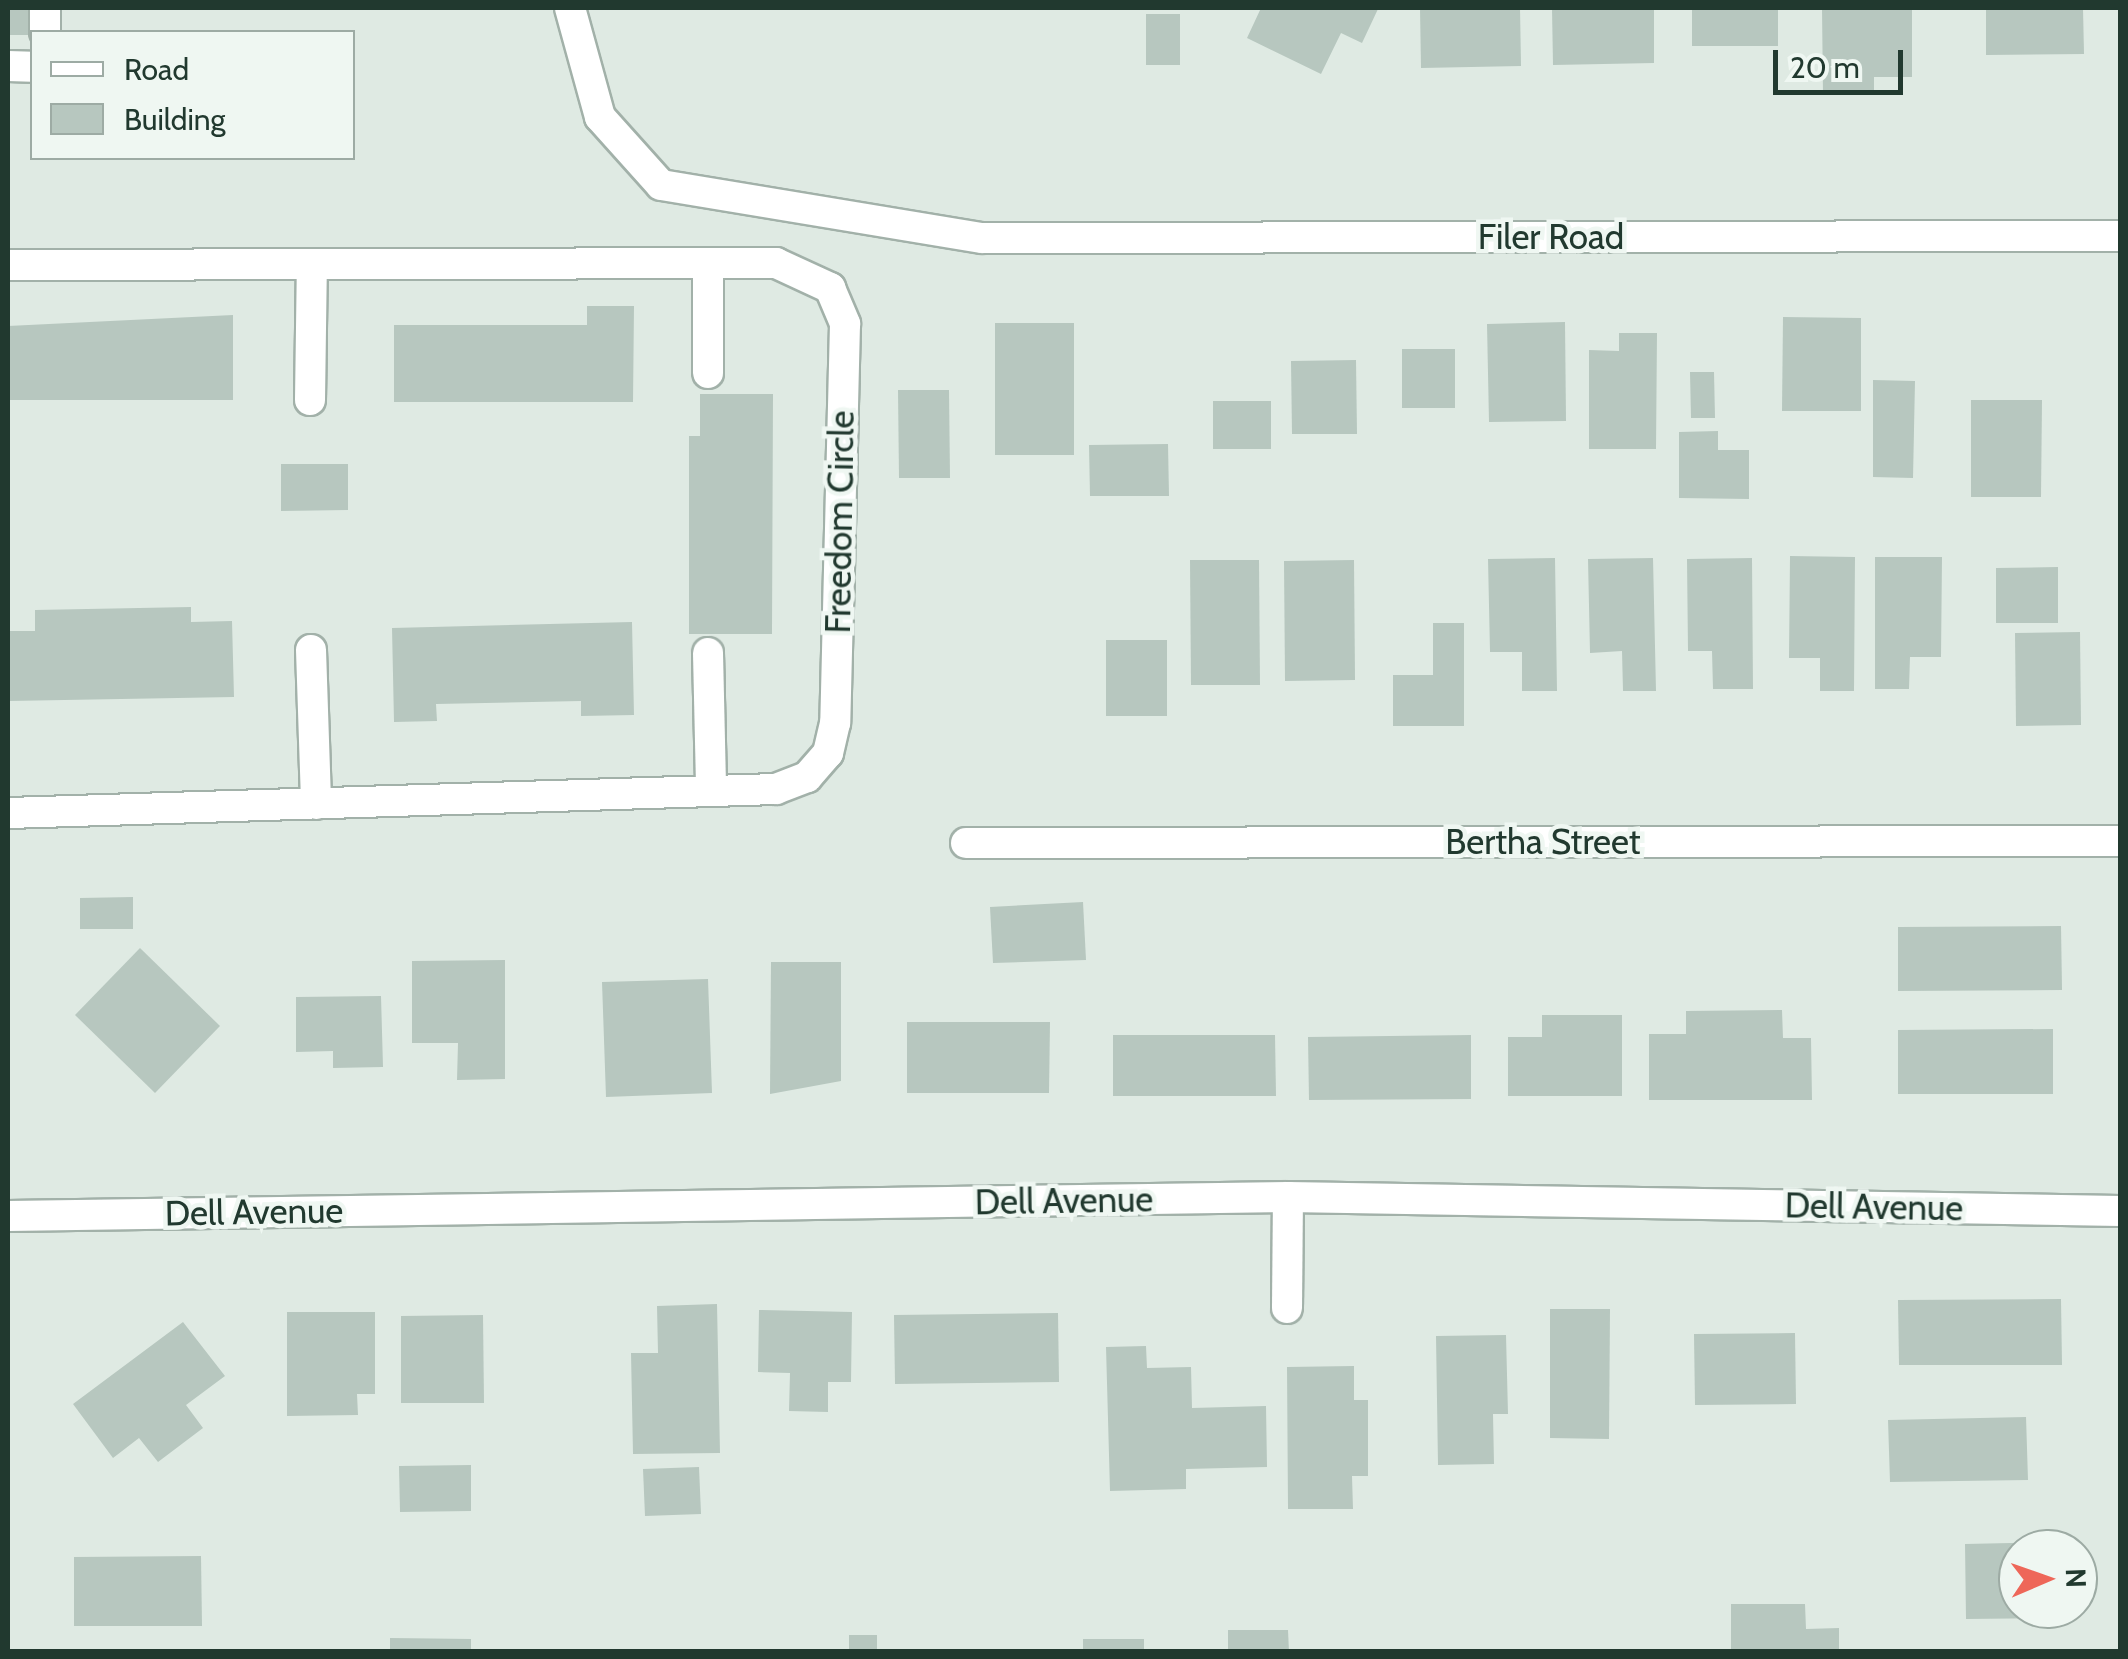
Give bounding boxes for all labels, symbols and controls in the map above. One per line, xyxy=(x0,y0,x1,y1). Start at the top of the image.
legend xyxy=(30,30,355,160)
scale bar xyxy=(1778,30,1908,92)
text: 20 m xyxy=(1790,49,1860,86)
text: Road xyxy=(124,51,189,88)
text: Building xyxy=(124,101,226,138)
street label: Filer Road xyxy=(1478,216,1624,258)
street label: Freedom Circle xyxy=(817,410,863,634)
street label: Bertha Street xyxy=(1445,821,1641,863)
street label: Dell Avenue xyxy=(974,1178,1154,1224)
street label: Dell Avenue xyxy=(1784,1184,1964,1230)
street label: Dell Avenue xyxy=(164,1189,344,1235)
north arrow xyxy=(1998,1529,2098,1629)
text: N xyxy=(2059,1568,2093,1589)

